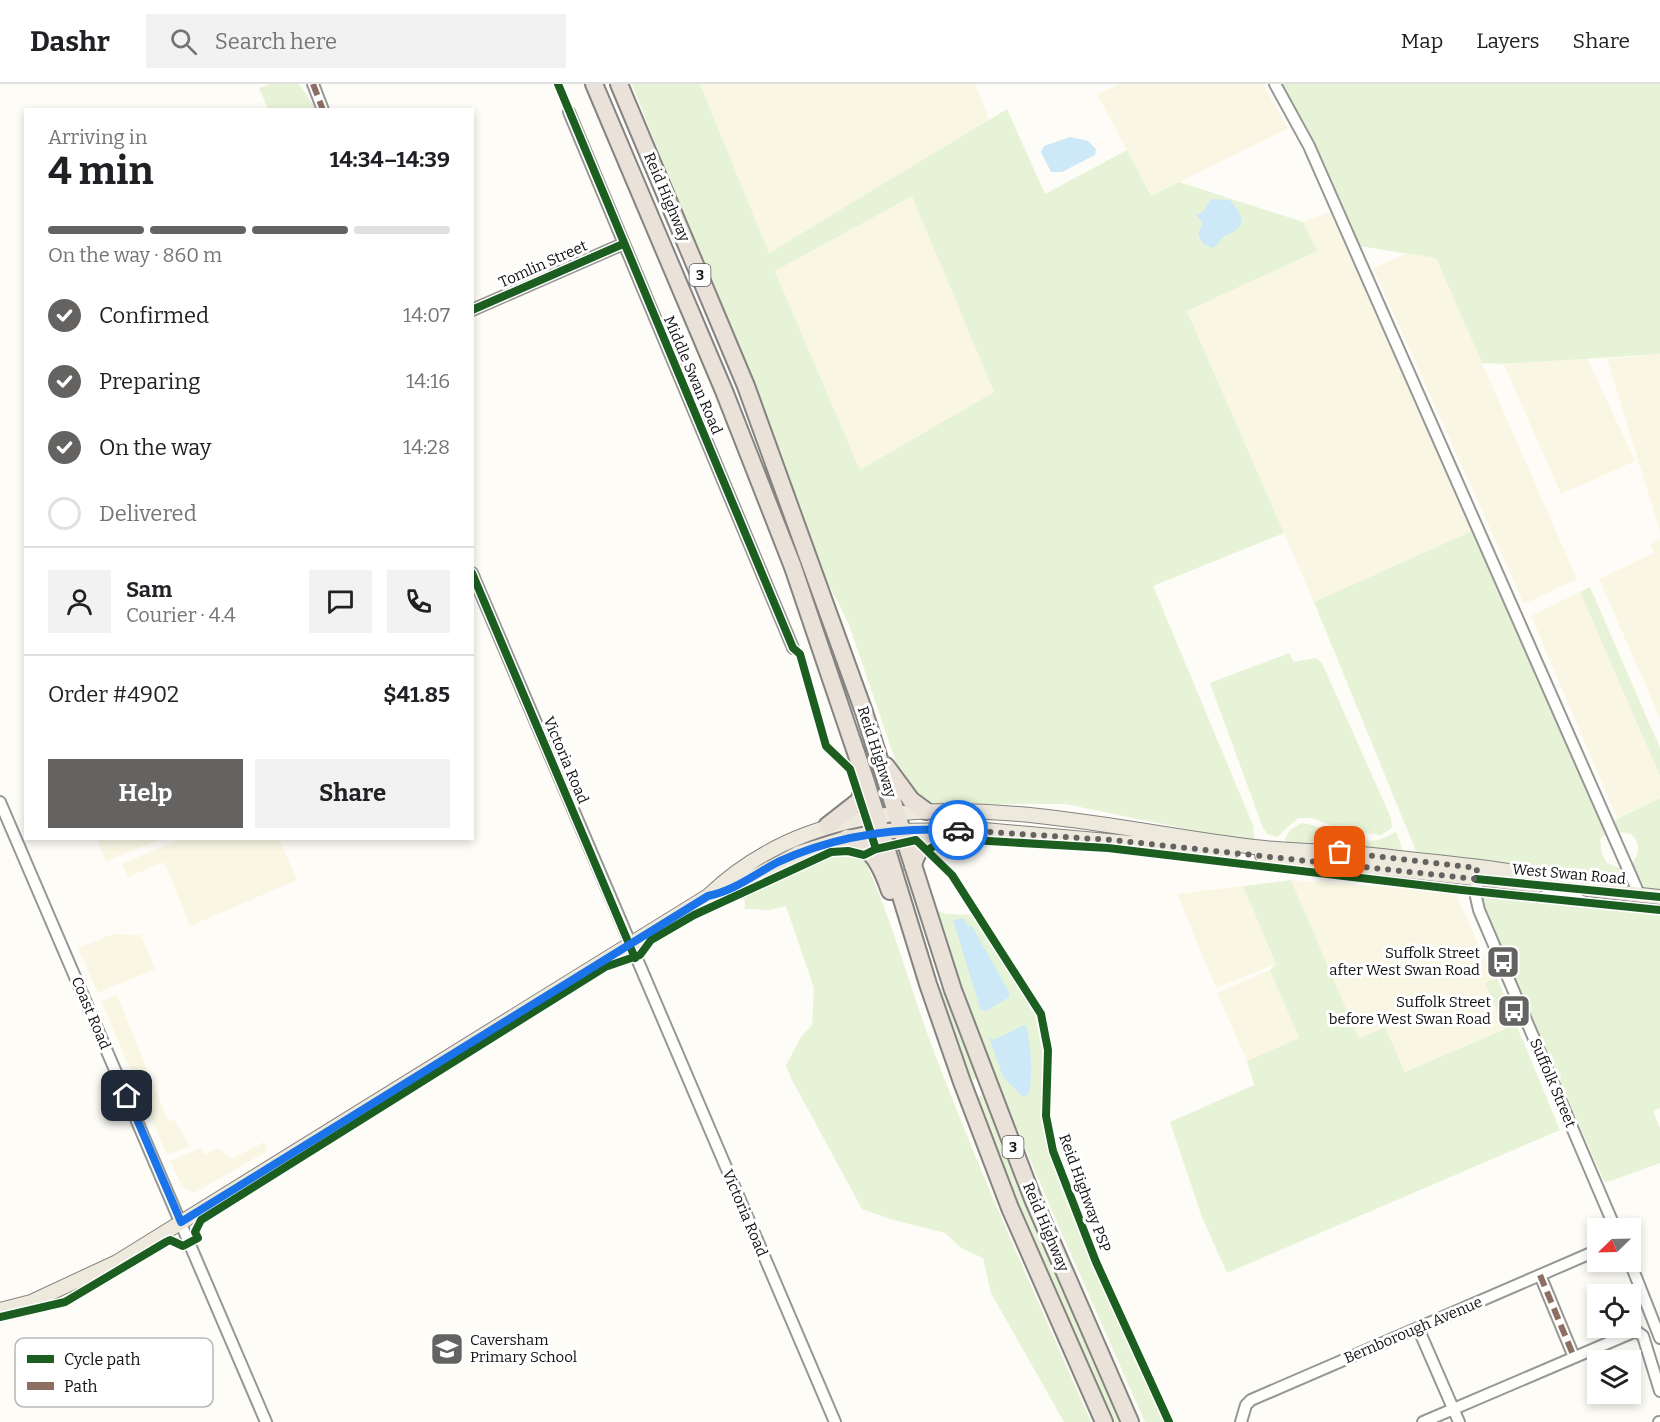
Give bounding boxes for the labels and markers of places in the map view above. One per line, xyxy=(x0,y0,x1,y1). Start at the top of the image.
pin xyxy=(1314,826,1365,877)
place label: Suffolk Street after West Swan Road xyxy=(1329,944,1481,979)
bus stop icon: Suffolk Street after West Swan Road xyxy=(1485,944,1521,980)
place label: Suffolk Street before West Swan Road xyxy=(1329,993,1492,1028)
bus stop icon: Suffolk Street before West Swan Road xyxy=(1496,993,1532,1029)
pin xyxy=(101,1070,152,1121)
school or university icon: Caversham Primary School xyxy=(429,1331,465,1367)
place label: Caversham Primary School xyxy=(470,1331,577,1366)

